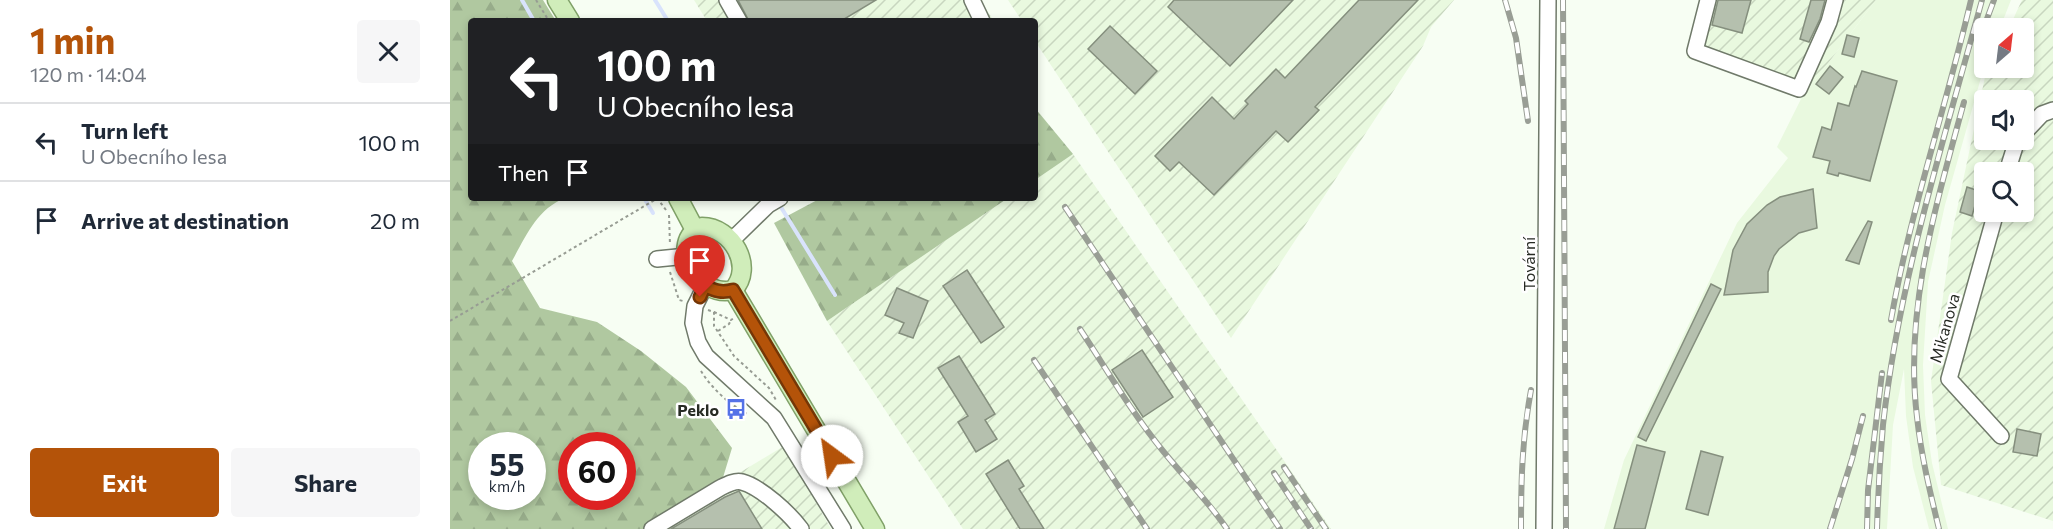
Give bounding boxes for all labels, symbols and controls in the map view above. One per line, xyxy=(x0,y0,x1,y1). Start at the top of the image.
text: 1 min xyxy=(30,17,115,61)
north arrow xyxy=(1974,18,2034,78)
map controls xyxy=(1974,18,2034,222)
button: close xyxy=(357,20,420,83)
text: 100 m xyxy=(597,38,717,90)
icon: left xyxy=(498,42,576,120)
text: 120 m · 14:04 xyxy=(30,62,147,86)
text: U Obecního lesa xyxy=(597,90,794,123)
button: sound xyxy=(1974,90,2034,150)
text: Turn left xyxy=(81,117,168,144)
icon: left xyxy=(30,126,63,159)
text: 100 m xyxy=(358,129,420,156)
text: U Obecního lesa xyxy=(81,144,227,168)
icon: arrive xyxy=(561,156,594,189)
text: Then xyxy=(498,159,549,186)
button: search xyxy=(1974,162,2034,222)
icon: arrive xyxy=(30,204,63,237)
text: Arrive at destination xyxy=(81,207,289,234)
text: 20 m xyxy=(370,207,420,234)
pin xyxy=(674,235,725,297)
street label: Tovární xyxy=(1519,236,1538,291)
icon: arrive xyxy=(683,244,716,277)
street label: Mikanova xyxy=(1925,291,1963,365)
bus stop icon: Peklo xyxy=(724,397,748,421)
place label: Peklo xyxy=(677,400,719,419)
position arrow xyxy=(800,424,864,488)
speed limit sign: 60 xyxy=(558,432,636,510)
text: 55 xyxy=(490,445,524,482)
button: Exit xyxy=(30,448,219,517)
button: Share xyxy=(231,448,420,517)
text: km/h xyxy=(489,477,525,495)

